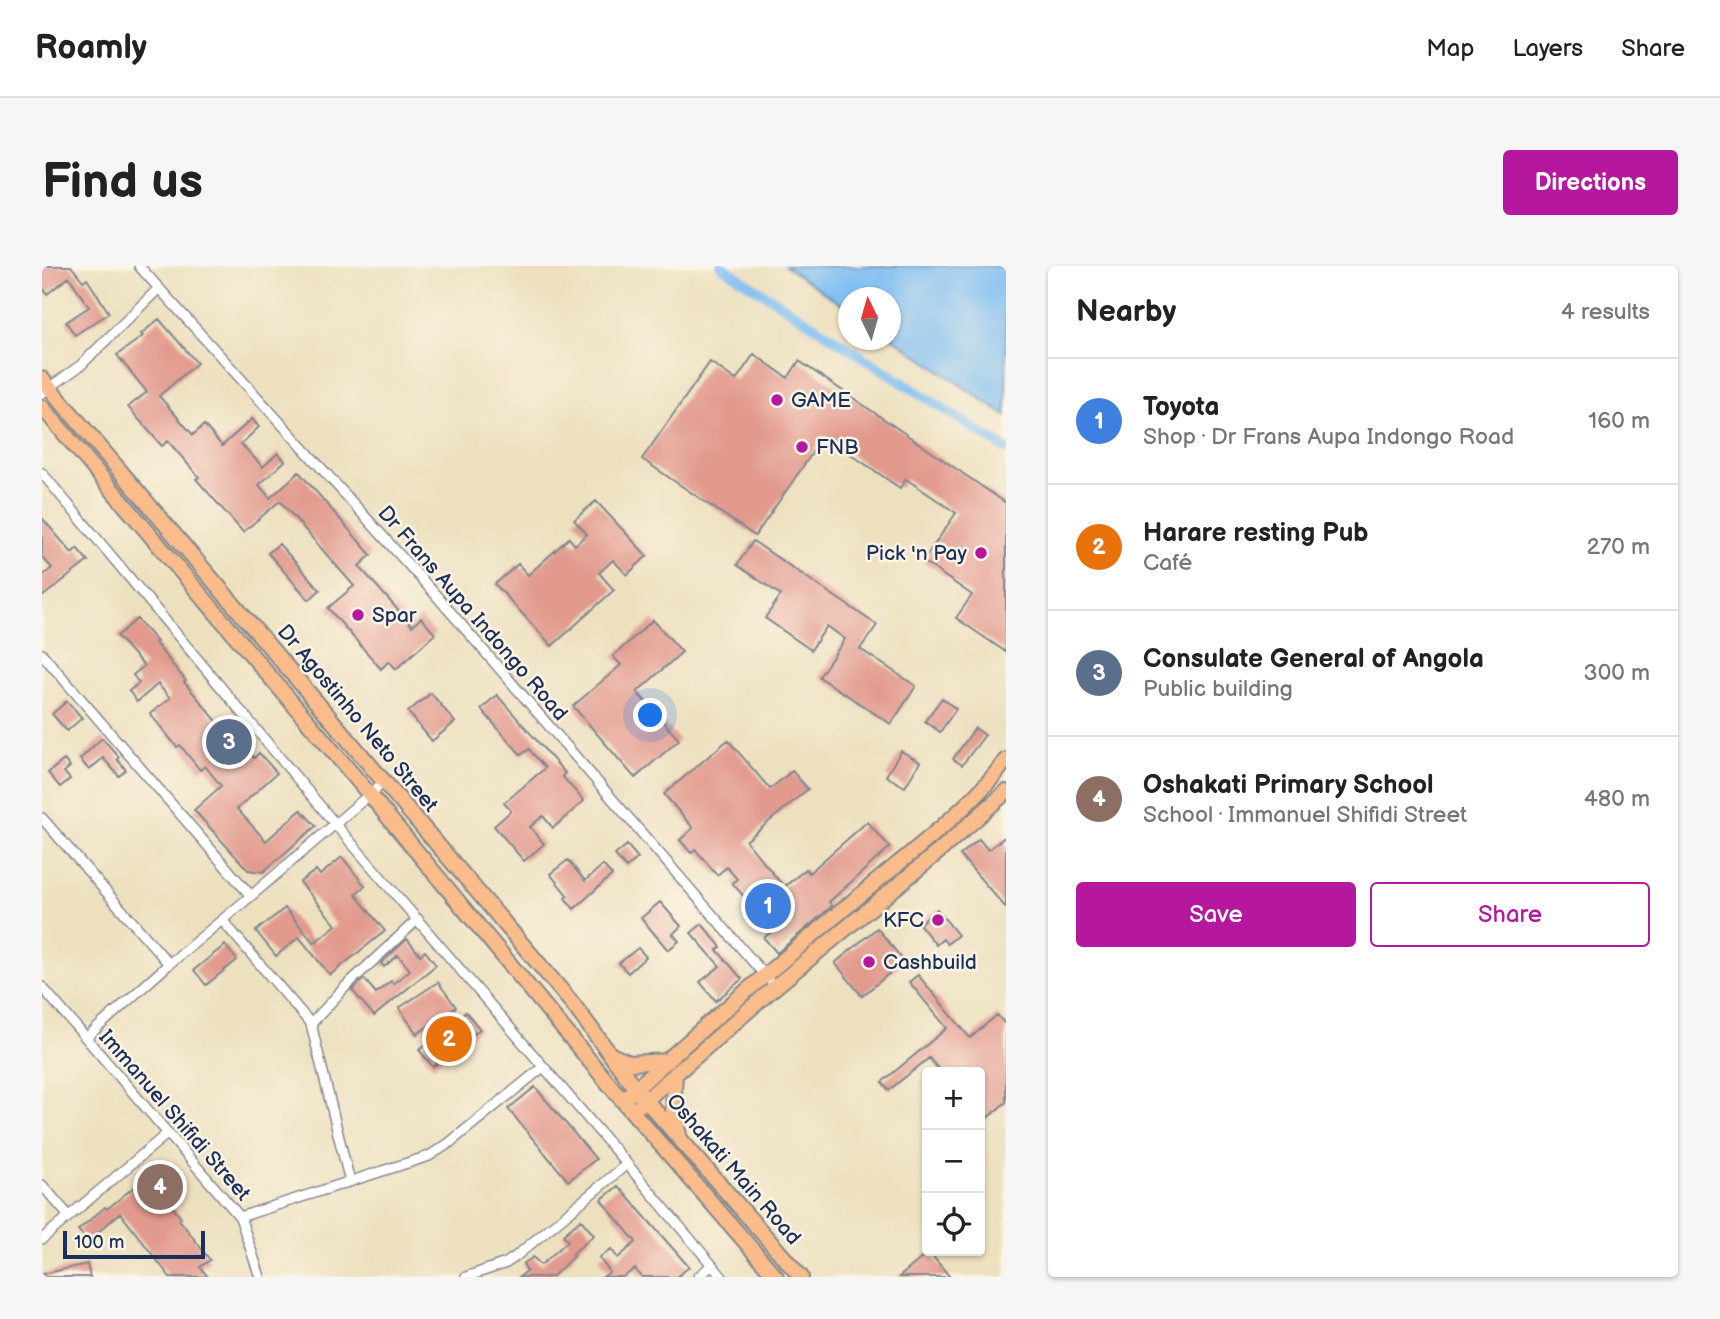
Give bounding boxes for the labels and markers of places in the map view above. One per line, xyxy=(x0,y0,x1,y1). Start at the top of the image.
place label: GAME xyxy=(791,388,851,413)
marker: GAME xyxy=(769,392,785,408)
place label: FNB xyxy=(816,435,859,460)
marker: FNB xyxy=(794,439,810,455)
place label: Pick 'n Pay xyxy=(866,541,967,566)
marker: Pick 'n Pay xyxy=(973,545,989,561)
place label: Spar xyxy=(372,603,417,628)
marker: Spar xyxy=(350,607,366,623)
pin: 3 xyxy=(206,716,252,768)
pin: 1 xyxy=(745,880,791,932)
place label: KFC xyxy=(883,908,924,933)
marker: KFC xyxy=(930,912,946,928)
place label: Cashbuild xyxy=(883,950,977,975)
marker: Cashbuild xyxy=(861,954,877,970)
pin: 2 xyxy=(426,1013,472,1065)
pin: 4 xyxy=(137,1161,183,1213)

